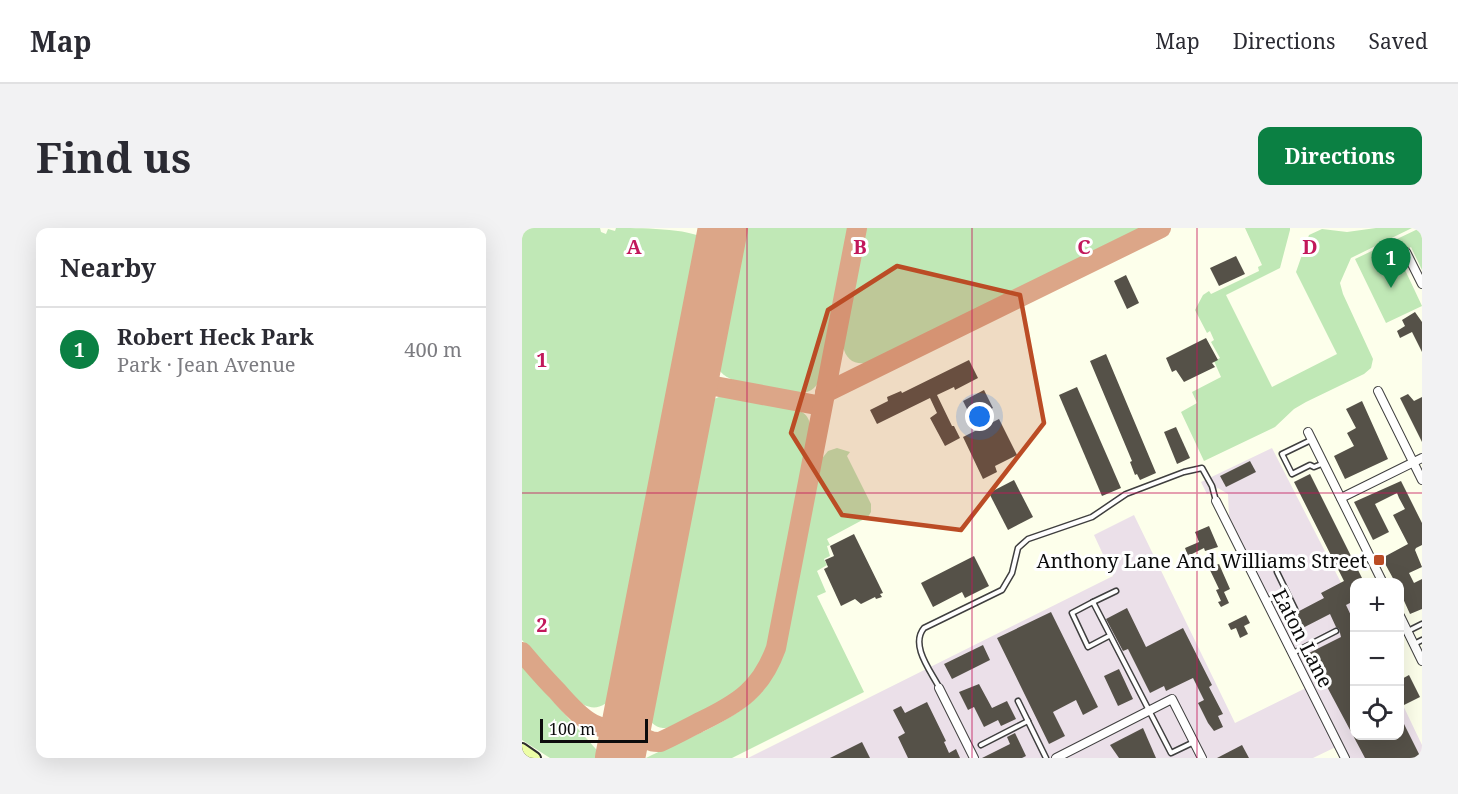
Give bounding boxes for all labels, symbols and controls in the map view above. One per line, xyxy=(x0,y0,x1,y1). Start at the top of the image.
text: Map xyxy=(30,22,92,60)
text: Map xyxy=(1155,27,1200,55)
text: Directions xyxy=(1233,27,1335,55)
text: Saved xyxy=(1368,27,1428,55)
button: Directions xyxy=(1258,127,1422,185)
text: Find us xyxy=(36,128,191,185)
text: A xyxy=(626,233,642,260)
text: B xyxy=(853,233,867,260)
text: C xyxy=(1077,233,1091,260)
text: D xyxy=(1302,233,1318,260)
pin: 1 xyxy=(1372,238,1410,288)
text: Nearby xyxy=(60,249,156,285)
text: Robert Heck Park xyxy=(117,321,314,351)
text: 1 xyxy=(74,336,85,363)
text: 400 m xyxy=(404,336,462,363)
text: 1 xyxy=(536,346,548,373)
text: Park · Jean Avenue xyxy=(117,351,296,378)
your location xyxy=(965,402,994,431)
place label: Anthony Lane And Williams Street xyxy=(1036,547,1367,574)
marker: Anthony Lane And Williams Street xyxy=(1372,553,1386,567)
map controls xyxy=(1350,578,1404,740)
button: + xyxy=(1350,578,1404,632)
street label: Eaton Lane xyxy=(1267,584,1339,692)
text: 2 xyxy=(536,611,548,638)
button: − xyxy=(1350,632,1404,686)
button: locate xyxy=(1350,686,1404,740)
scale bar xyxy=(540,716,648,744)
text: 100 m xyxy=(549,718,595,740)

